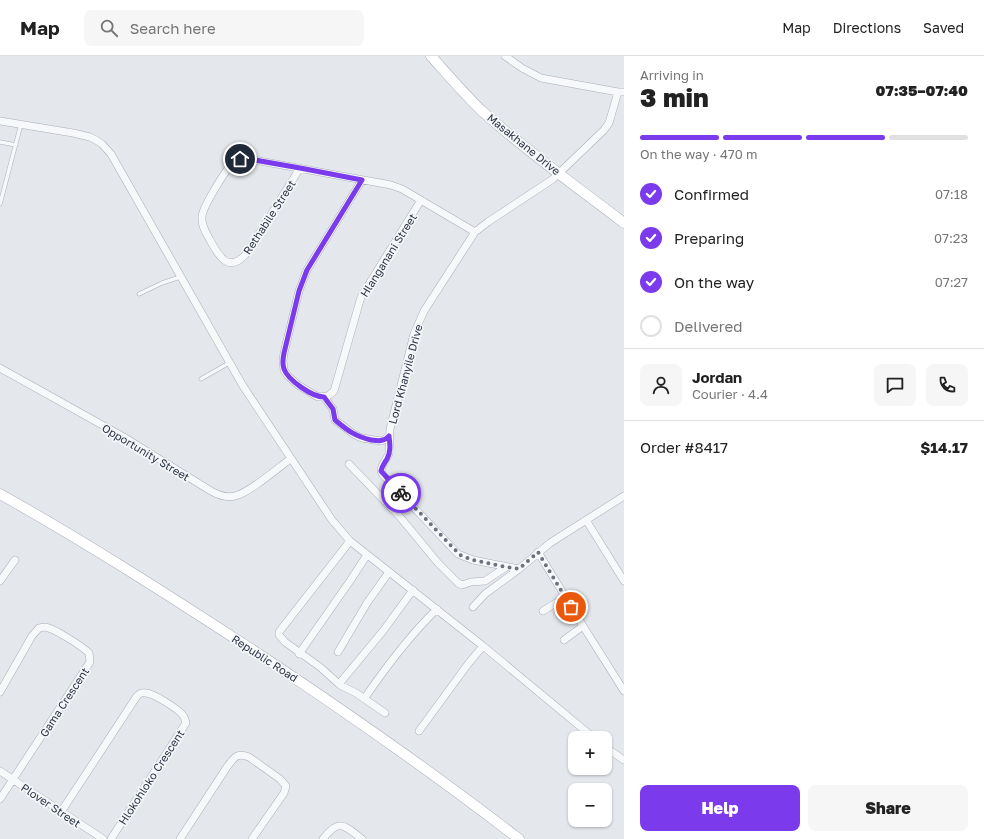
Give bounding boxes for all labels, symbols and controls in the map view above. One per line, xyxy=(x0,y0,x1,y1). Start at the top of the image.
search box xyxy=(84,10,364,46)
text: Map xyxy=(20,16,60,39)
icon: search xyxy=(98,17,120,39)
text: Search here xyxy=(130,19,216,37)
text: Map xyxy=(782,19,811,36)
text: Directions xyxy=(833,19,901,36)
text: Saved xyxy=(923,19,964,36)
text: Arriving in xyxy=(640,67,704,83)
text: 07:35–07:40 xyxy=(876,81,968,99)
text: 3 min xyxy=(640,82,709,113)
street label: Masakhane Drive xyxy=(485,111,563,177)
pin xyxy=(223,142,257,176)
text: On the way · 470 m xyxy=(640,146,758,162)
icon: home xyxy=(229,148,251,170)
street label: Rethabile Street xyxy=(240,177,298,257)
icon: check xyxy=(640,183,662,205)
text: Confirmed xyxy=(674,185,749,203)
text: 07:18 xyxy=(935,186,968,202)
street label: Hlanganani Street xyxy=(357,211,419,299)
icon: check xyxy=(640,227,662,249)
text: Preparing xyxy=(674,229,744,247)
text: 07:23 xyxy=(934,230,968,246)
icon: check xyxy=(640,271,662,293)
text: On the way xyxy=(674,273,754,291)
text: 07:27 xyxy=(935,274,968,290)
text: Delivered xyxy=(674,317,742,335)
street label: Lord Khanyile Drive xyxy=(385,323,425,425)
button: person xyxy=(640,364,682,406)
button: chat xyxy=(874,364,916,406)
button: phone xyxy=(926,364,968,406)
text: Jordan xyxy=(692,368,742,386)
text: Courier · 4.4 xyxy=(692,386,768,402)
street label: Opportunity Street xyxy=(100,421,192,483)
text: Order #8417 xyxy=(640,438,728,456)
text: $14.17 xyxy=(920,438,968,456)
courier xyxy=(381,473,421,513)
icon: bike xyxy=(390,482,412,504)
pin xyxy=(554,590,588,624)
icon: bag xyxy=(560,596,582,618)
street label: Republic Road xyxy=(230,632,300,684)
street label: Gama Crescent xyxy=(37,665,91,739)
street label: Hlokohloko Crescent xyxy=(115,727,187,827)
map controls xyxy=(568,731,612,827)
button: + xyxy=(568,731,612,775)
street label: Plover Street xyxy=(19,780,83,830)
button: − xyxy=(568,783,612,827)
button: Help xyxy=(640,785,800,831)
button: Share xyxy=(808,785,968,831)

